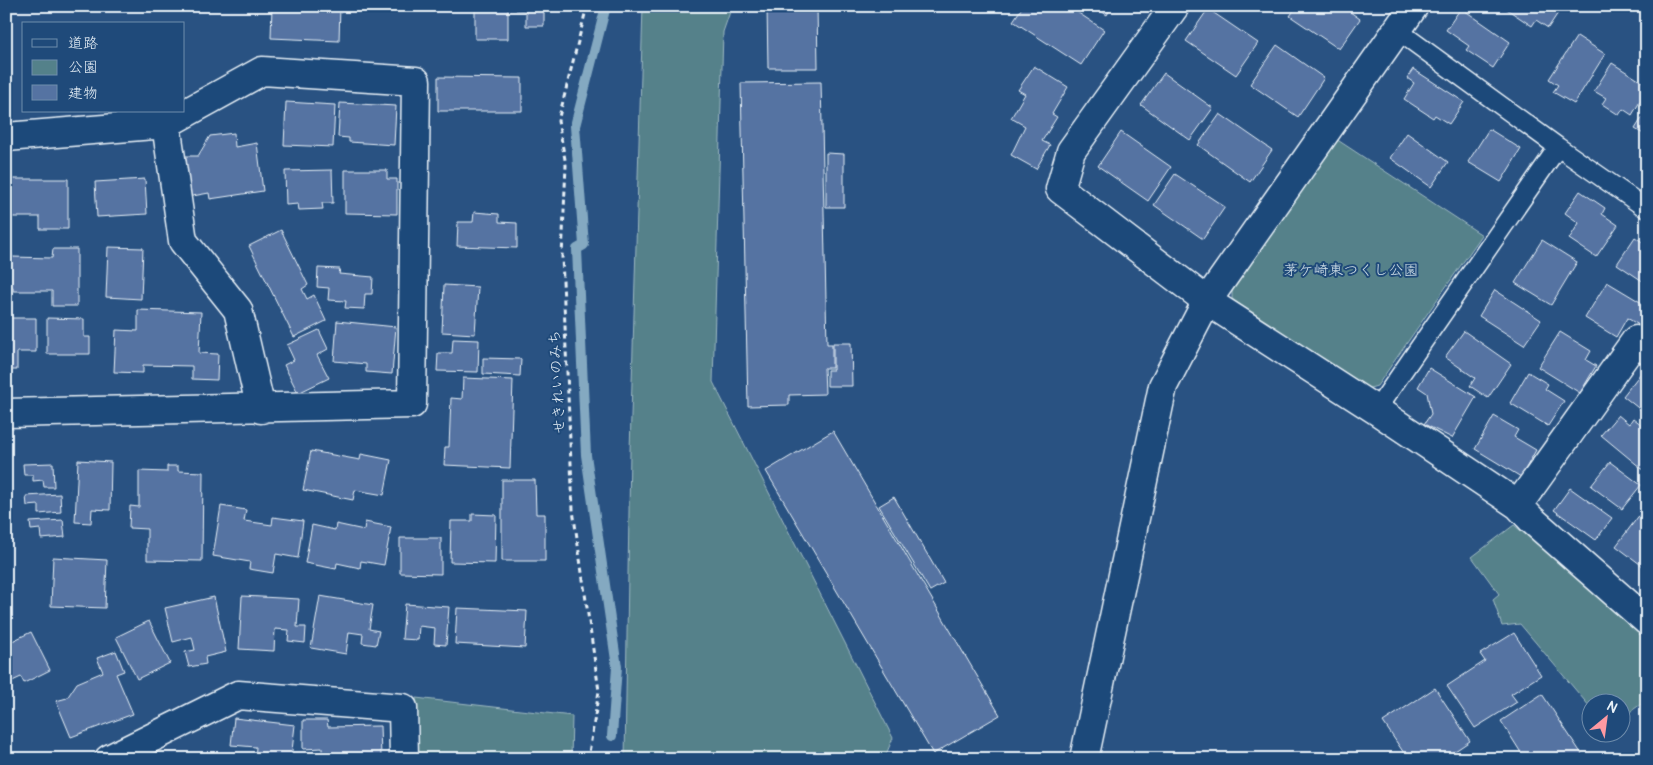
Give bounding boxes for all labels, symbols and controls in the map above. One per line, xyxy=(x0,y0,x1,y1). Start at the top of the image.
legend xyxy=(22,22,185,112)
text: 道路 xyxy=(68,34,98,53)
text: 公園 xyxy=(68,58,98,77)
text: 建物 xyxy=(68,84,98,103)
park label: 茅ケ崎東つくし公園 xyxy=(1283,261,1419,280)
street label: せきれいのみち xyxy=(545,329,570,435)
north arrow xyxy=(1580,692,1630,742)
text: N xyxy=(1604,697,1620,717)

